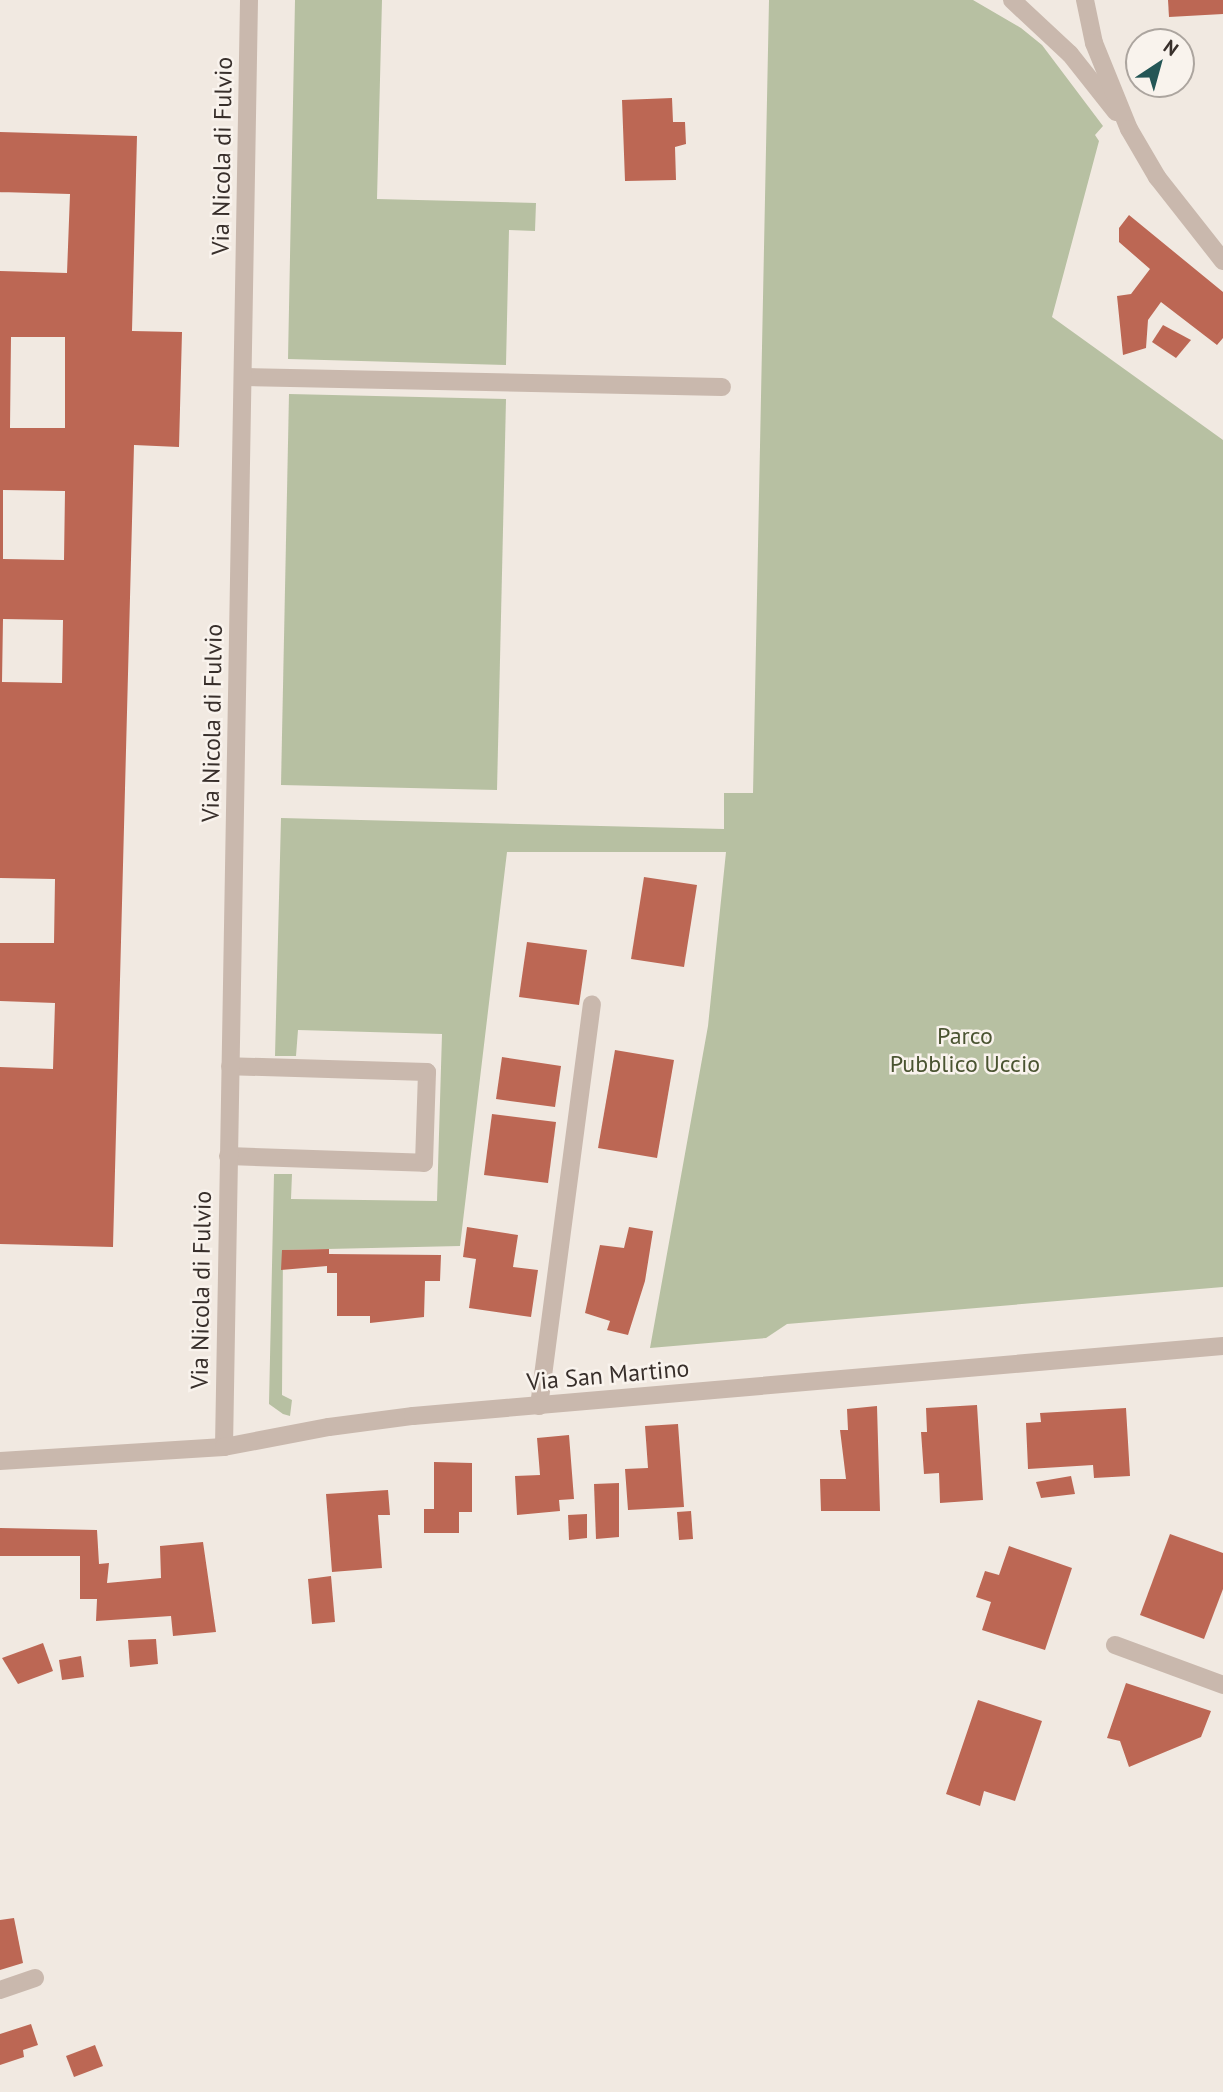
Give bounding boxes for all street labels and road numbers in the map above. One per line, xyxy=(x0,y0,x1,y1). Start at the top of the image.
street label: Via Nicola di Fulvio xyxy=(206,57,238,255)
street label: Via Nicola di Fulvio xyxy=(196,624,228,822)
street label: Via Nicola di Fulvio xyxy=(185,1191,217,1389)
street label: Via San Martino xyxy=(526,1354,690,1396)

